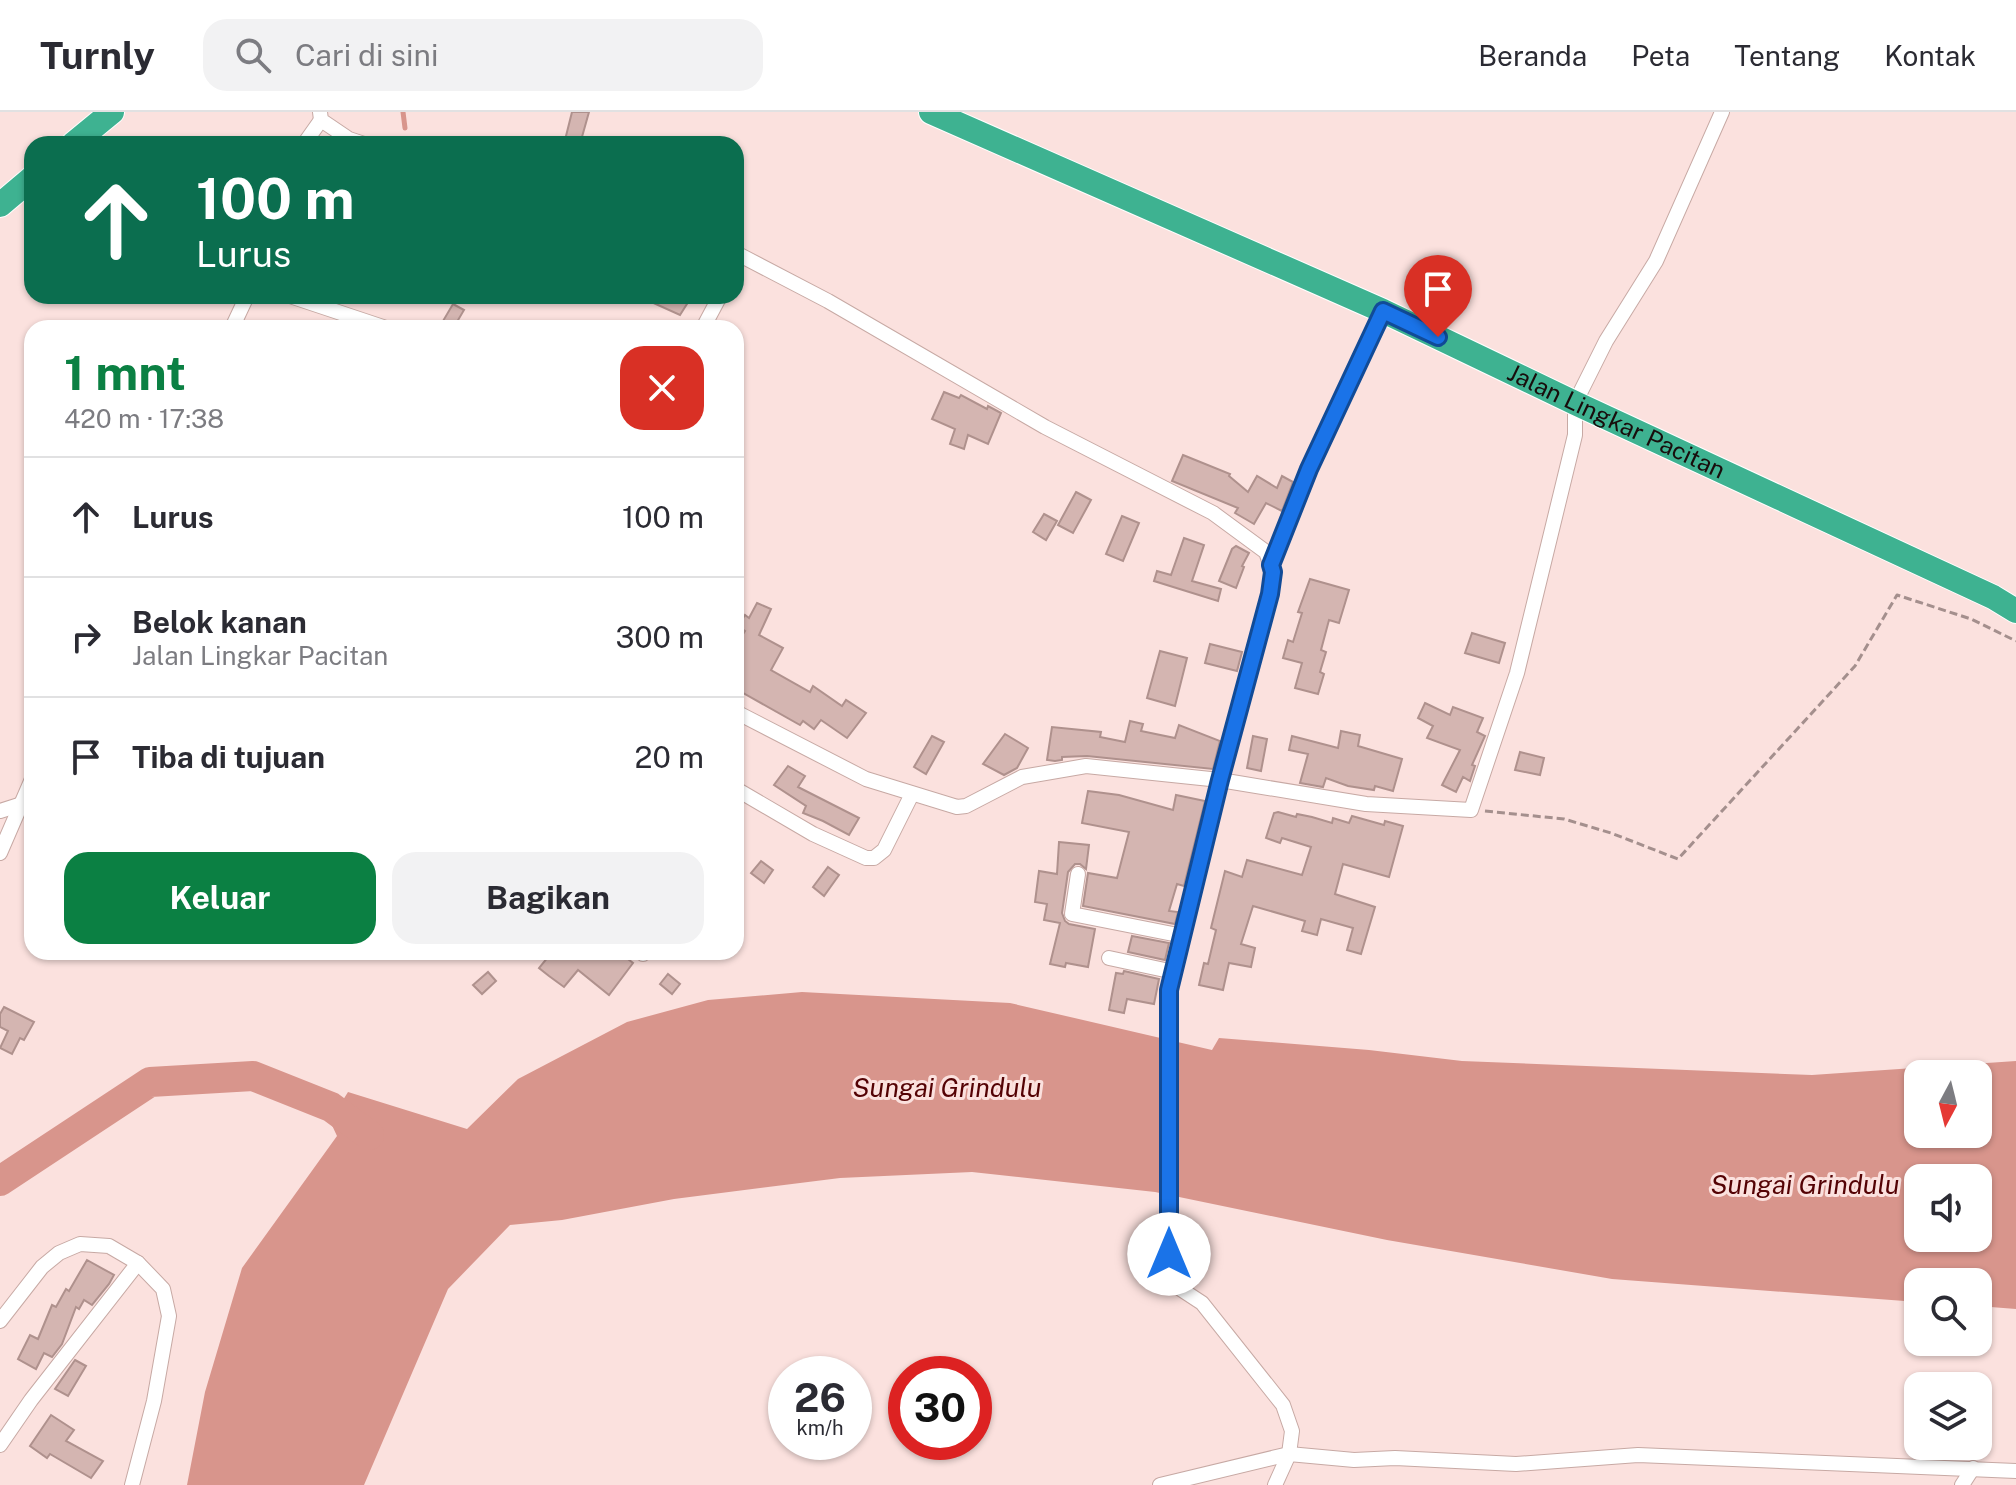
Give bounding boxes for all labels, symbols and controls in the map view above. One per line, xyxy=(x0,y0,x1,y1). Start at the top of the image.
search box xyxy=(203,19,763,91)
text: Turnly xyxy=(40,33,155,78)
icon: search xyxy=(231,33,275,77)
text: Cari di sini xyxy=(295,37,438,73)
text: Beranda xyxy=(1478,39,1587,72)
text: Peta xyxy=(1631,39,1690,72)
text: Tentang xyxy=(1734,39,1840,72)
text: Kontak xyxy=(1884,39,1976,72)
text: 100 m xyxy=(196,166,355,232)
icon: ahead xyxy=(64,168,168,272)
text: Lurus xyxy=(196,233,291,275)
pin xyxy=(1404,255,1472,337)
icon: arrive xyxy=(1416,267,1460,311)
text: 1 mnt xyxy=(64,344,186,401)
button: close xyxy=(620,346,704,430)
street label: Jalan Lingkar Pacitan xyxy=(1503,358,1730,484)
text: 420 m · 17:38 xyxy=(64,403,224,434)
icon: ahead xyxy=(64,495,108,539)
text: Lurus xyxy=(132,499,214,535)
text: 100 m xyxy=(622,499,704,535)
text: Belok kanan xyxy=(132,604,307,640)
icon: right xyxy=(64,615,108,659)
text: 300 m xyxy=(616,619,704,655)
text: Jalan Lingkar Pacitan xyxy=(132,640,388,671)
icon: arrive xyxy=(64,735,108,779)
text: Tiba di tujuan xyxy=(132,739,325,775)
text: 20 m xyxy=(635,739,704,775)
button: Keluar xyxy=(64,852,376,944)
button: Bagikan xyxy=(392,852,704,944)
north arrow xyxy=(1904,1060,1992,1148)
map controls xyxy=(1904,1060,1992,1460)
water label: Sungai Grindulu xyxy=(853,1072,1041,1103)
button: sound xyxy=(1904,1164,1992,1252)
water label: Sungai Grindulu xyxy=(1711,1169,1899,1200)
position arrow xyxy=(1127,1212,1211,1296)
button: search xyxy=(1904,1268,1992,1356)
speed limit sign: 30 xyxy=(888,1356,992,1460)
button: layers xyxy=(1904,1372,1992,1460)
text: 26 xyxy=(794,1374,846,1421)
text: km/h xyxy=(796,1416,844,1440)

